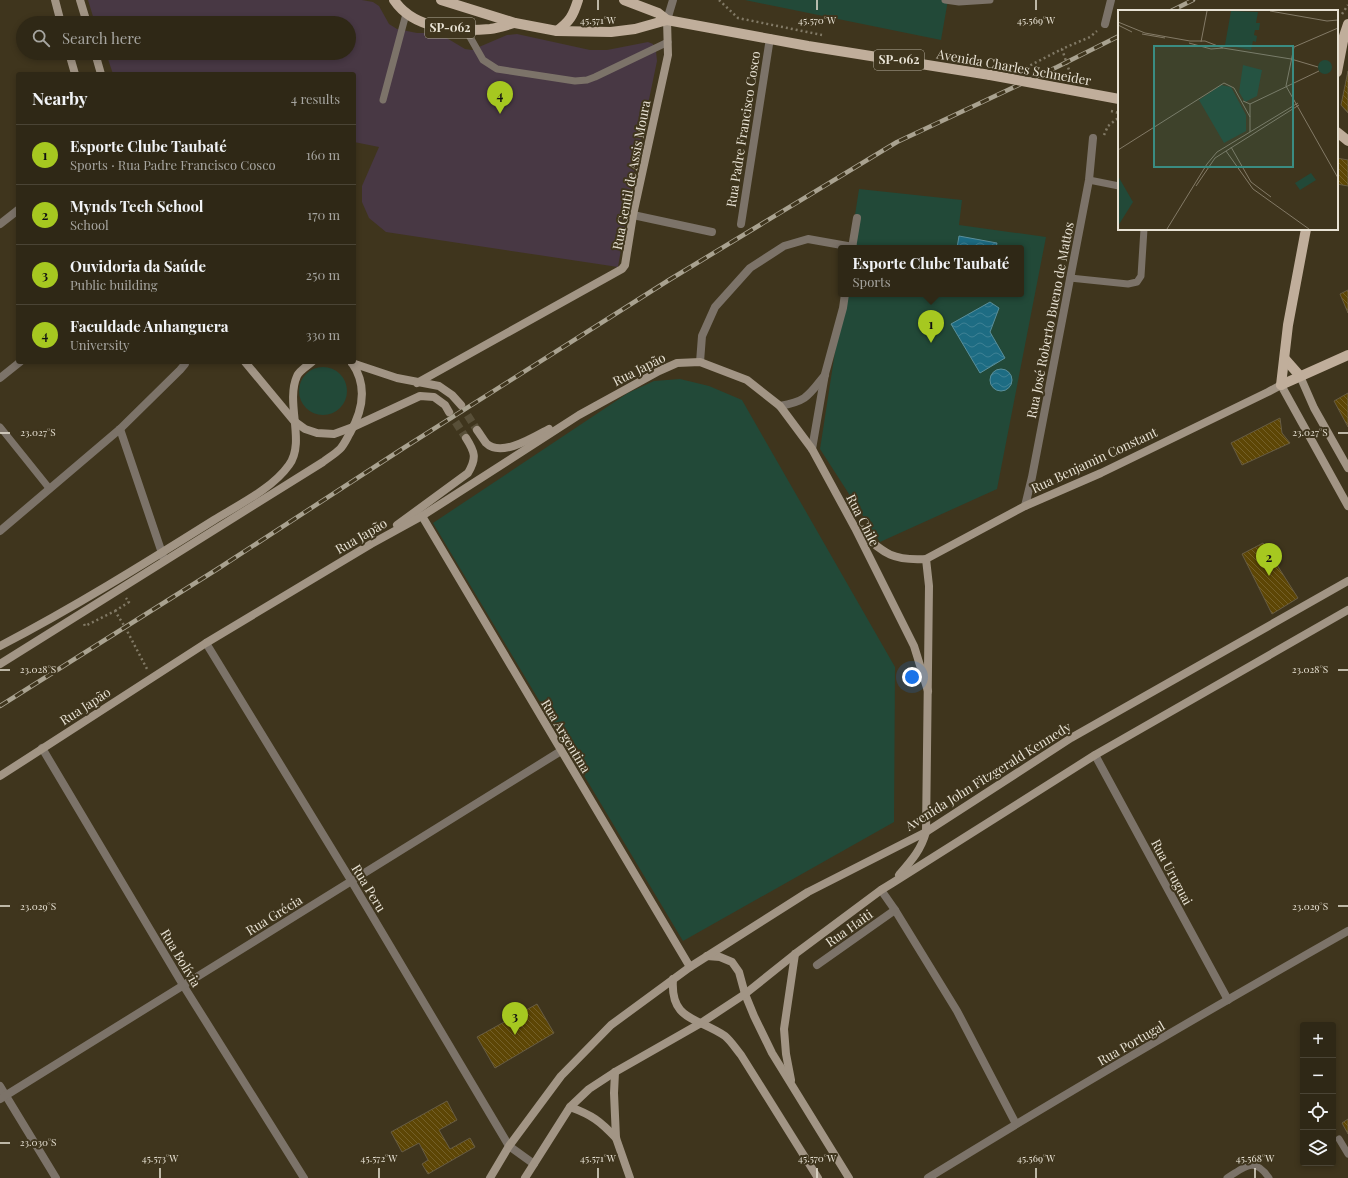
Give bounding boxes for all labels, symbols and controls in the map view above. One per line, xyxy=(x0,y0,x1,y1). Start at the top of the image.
inset map xyxy=(1118,10,1338,230)
text: 45.571°W xyxy=(580,13,617,27)
text: 45.570°W xyxy=(798,13,837,27)
text: 45.569°W xyxy=(1017,13,1056,27)
search box xyxy=(16,16,356,60)
road number: SP-062 xyxy=(425,18,475,38)
icon: search xyxy=(30,27,52,49)
text: Search here xyxy=(62,28,141,48)
street label: Avenida Charles Schneider xyxy=(935,44,1093,89)
street label: Rua Padre Francisco Cosco xyxy=(722,50,763,208)
road number: SP-062 xyxy=(874,50,924,70)
pin: 4 xyxy=(487,81,513,114)
text: Nearby xyxy=(32,87,87,109)
text: 4 results xyxy=(291,90,340,107)
street label: Rua Gentil de Assis Moura xyxy=(608,98,653,251)
text: Esporte Clube Taubaté xyxy=(70,136,227,156)
text: 1 xyxy=(43,146,47,163)
text: 160 m xyxy=(306,146,340,163)
text: Sports · Rua Padre Francisco Cosco xyxy=(70,156,276,173)
text: Mynds Tech School xyxy=(70,196,204,216)
text: 2 xyxy=(42,206,48,223)
text: 170 m xyxy=(307,206,340,223)
text: School xyxy=(70,216,109,233)
street label: Rua José Roberto Bueno de Mattos xyxy=(1022,220,1077,419)
popup xyxy=(838,245,1024,297)
text: Esporte Clube Taubaté xyxy=(853,253,1009,273)
text: Ouvidoria da Saúde xyxy=(70,256,206,276)
text: 3 xyxy=(42,266,48,283)
text: 250 m xyxy=(306,266,340,283)
text: Sports xyxy=(853,273,890,290)
text: Public building xyxy=(70,276,158,293)
pin: 1 xyxy=(918,310,944,343)
text: Faculdade Anhanguera xyxy=(70,316,228,336)
text: 4 xyxy=(42,326,48,343)
text: 330 m xyxy=(306,326,340,343)
text: University xyxy=(70,336,130,353)
street label: Rua Japão xyxy=(609,348,668,389)
street label: Rua Benjamin Constant xyxy=(1028,423,1160,496)
text: 23.027°S xyxy=(20,425,56,439)
text: 23.027°S xyxy=(1292,425,1328,439)
street label: Rua Chile xyxy=(843,491,884,549)
street label: Rua Japão xyxy=(332,514,390,557)
pin: 2 xyxy=(1256,543,1282,576)
text: 23.028°S xyxy=(20,662,56,676)
text: 23.028°S xyxy=(1292,662,1328,676)
your location xyxy=(902,667,922,687)
street label: Rua Japão xyxy=(56,683,113,728)
street label: Rua Argentina xyxy=(538,696,595,776)
street label: Avenida John Fitzgerald Kennedy xyxy=(901,717,1074,834)
street label: Rua Uruguai xyxy=(1148,836,1197,908)
street label: Rua Peru xyxy=(349,861,391,915)
street label: Rua Grécia xyxy=(242,890,306,939)
text: 23.029°S xyxy=(20,899,56,913)
text: 23.029°S xyxy=(1292,899,1328,913)
street label: Rua Haiti xyxy=(822,905,876,950)
street label: Rua Bolívia xyxy=(157,926,206,990)
pin: 3 xyxy=(502,1002,528,1035)
street label: Rua Portugal xyxy=(1094,1016,1168,1069)
map controls xyxy=(1300,1022,1336,1166)
button: + xyxy=(1300,1022,1336,1058)
button: − xyxy=(1300,1058,1336,1094)
button: locate xyxy=(1300,1094,1336,1130)
button: layers xyxy=(1300,1130,1336,1166)
text: 23.030°S xyxy=(20,1135,56,1149)
text: 45.573°W xyxy=(142,1151,179,1165)
text: 45.572°W xyxy=(361,1151,398,1165)
text: 45.571°W xyxy=(580,1151,617,1165)
text: 45.570°W xyxy=(798,1151,837,1165)
text: 45.569°W xyxy=(1017,1151,1056,1165)
text: 45.568°W xyxy=(1236,1151,1275,1165)

